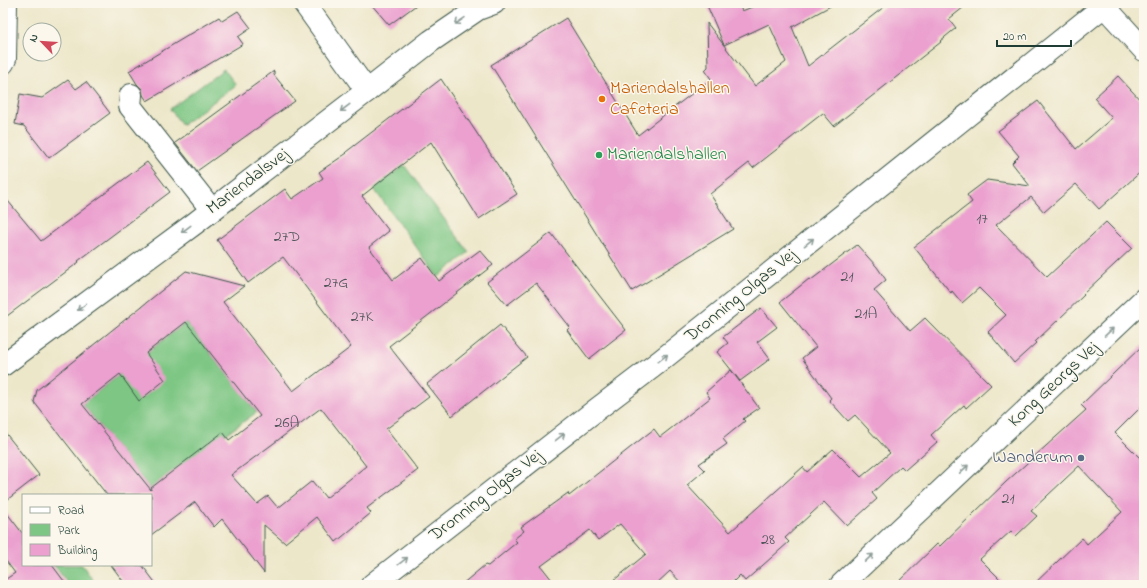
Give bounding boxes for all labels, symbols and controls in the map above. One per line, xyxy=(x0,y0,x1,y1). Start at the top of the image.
one-way arrow xyxy=(454,18,466,26)
north arrow xyxy=(22,22,62,62)
scale bar xyxy=(997,22,1071,48)
text: 20 m xyxy=(1003,28,1026,46)
text: N xyxy=(25,31,43,45)
place label: Mariendalshallen Cafeteria xyxy=(610,76,730,123)
marker: Mariendalshallen Cafeteria xyxy=(597,94,607,104)
one-way arrow xyxy=(340,104,351,113)
street label: Mariendalsvej xyxy=(201,142,295,222)
place label: Mariendalshallen xyxy=(607,142,727,168)
marker: Mariendalshallen xyxy=(594,150,604,160)
house number: 17 xyxy=(976,207,988,231)
one-way arrow xyxy=(181,225,192,234)
house number: 27D xyxy=(274,225,300,249)
one-way arrow xyxy=(803,238,814,246)
street label: Dronning Olgas Vej xyxy=(679,243,803,351)
house number: 21 xyxy=(840,265,854,289)
house number: 27G xyxy=(324,271,348,295)
house number: 21A xyxy=(855,302,878,326)
one-way arrow xyxy=(76,303,87,311)
house number: 27K xyxy=(351,305,373,329)
one-way arrow xyxy=(1104,328,1114,337)
street label: Kong Georgs Vej xyxy=(1003,336,1106,435)
one-way arrow xyxy=(658,354,669,362)
house number: 26A xyxy=(275,411,300,435)
one-way arrow xyxy=(555,433,566,442)
street label: Dronning Olgas Vej xyxy=(423,443,549,550)
place label: Wanderum xyxy=(992,445,1073,471)
marker: Wanderum xyxy=(1076,453,1086,463)
one-way arrow xyxy=(959,464,969,474)
house number: 21 xyxy=(1001,487,1015,511)
legend xyxy=(22,494,152,566)
text: Road xyxy=(58,502,84,520)
text: Park xyxy=(58,522,80,540)
house number: 28 xyxy=(761,528,775,552)
text: Building xyxy=(57,542,97,561)
one-way arrow xyxy=(864,553,874,563)
one-way arrow xyxy=(398,557,409,565)

